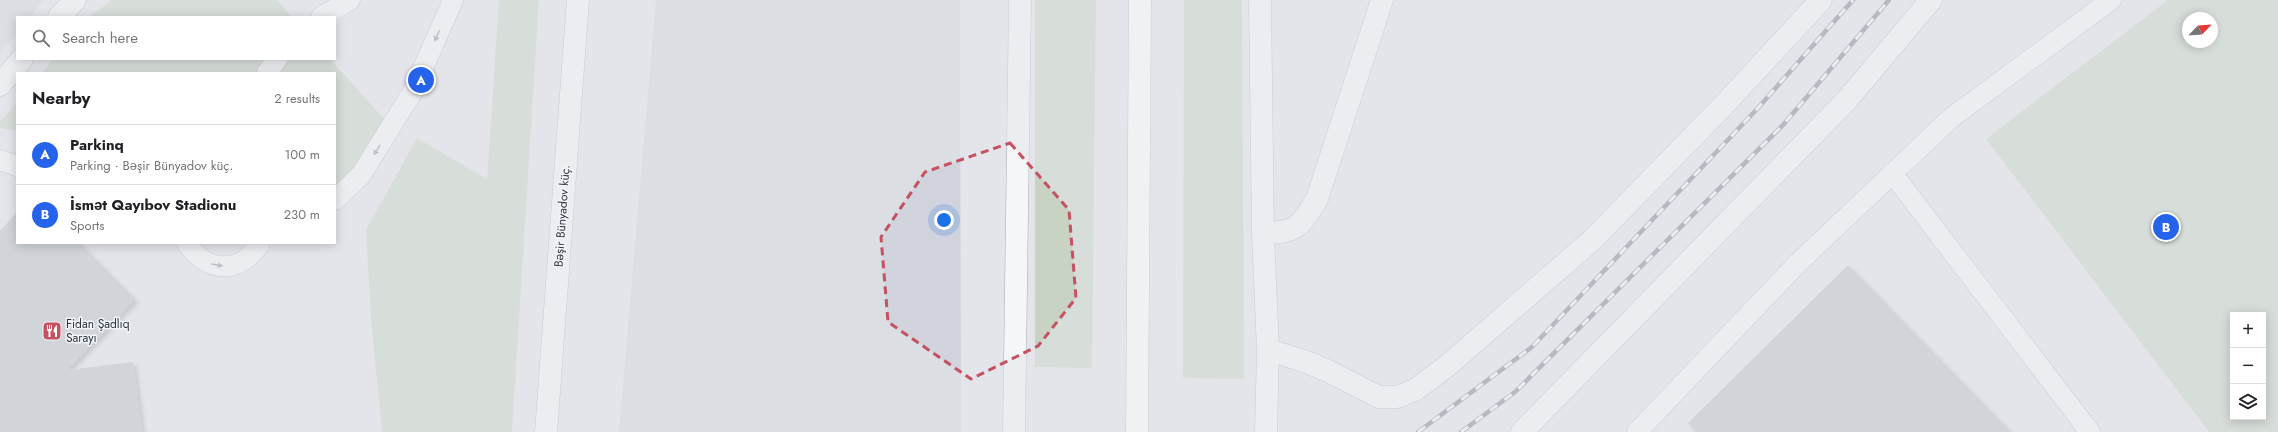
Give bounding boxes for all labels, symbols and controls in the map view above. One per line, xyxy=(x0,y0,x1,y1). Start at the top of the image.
north arrow xyxy=(2182,12,2218,48)
search box xyxy=(16,16,336,60)
icon: search xyxy=(30,27,52,49)
text: Search here xyxy=(62,27,138,49)
one-way arrow xyxy=(434,30,440,42)
pin: A xyxy=(408,65,434,95)
text: Nearby xyxy=(32,86,90,110)
text: 2 results xyxy=(274,89,320,108)
text: Parkinq xyxy=(70,134,124,156)
one-way arrow xyxy=(373,144,380,156)
text: A xyxy=(40,145,50,164)
text: 100 m xyxy=(285,145,320,164)
text: Parking · Bəşir Bünyadov küç. xyxy=(70,156,233,175)
street label: Bəşir Bünyadov küç. xyxy=(549,164,575,268)
text: İsmət Qayıbov Stadionu xyxy=(70,194,236,216)
text: B xyxy=(41,205,49,224)
text: 230 m xyxy=(284,205,320,224)
your location xyxy=(934,210,954,230)
pin: B xyxy=(2153,212,2179,242)
text: Sports xyxy=(70,216,104,235)
one-way arrow xyxy=(211,262,223,268)
map controls xyxy=(2230,312,2266,420)
button: + xyxy=(2230,312,2266,348)
place label: Fidan Şadlıq Sarayı xyxy=(66,315,130,347)
restaurant icon: Fidan Şadlıq Sarayı xyxy=(41,320,63,342)
button: − xyxy=(2230,348,2266,384)
button: layers xyxy=(2230,384,2266,420)

